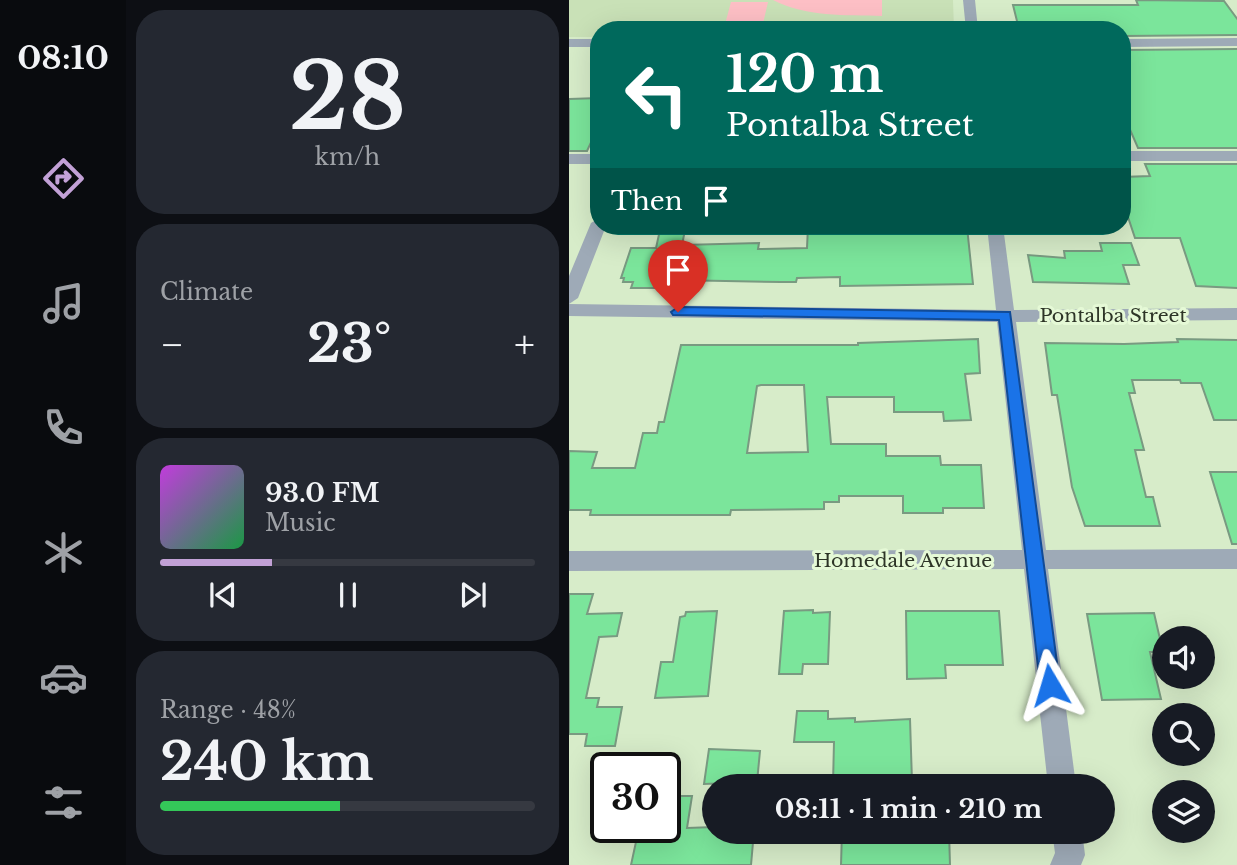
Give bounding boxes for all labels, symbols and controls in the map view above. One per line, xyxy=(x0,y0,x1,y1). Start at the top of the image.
text: 08:10 xyxy=(17,38,109,78)
text: 28 xyxy=(289,41,406,154)
text: 120 m xyxy=(726,44,884,105)
icon: left xyxy=(611,49,702,140)
text: Pontalba Street xyxy=(726,105,974,145)
text: km/h xyxy=(315,143,380,171)
icon: directions xyxy=(39,154,88,203)
icon: arrive xyxy=(697,182,735,220)
text: Then xyxy=(611,185,683,217)
pin xyxy=(648,240,708,312)
icon: arrive xyxy=(659,251,697,289)
text: Climate xyxy=(160,278,253,306)
icon: music xyxy=(39,279,88,328)
street label: Pontalba Street xyxy=(1039,304,1187,327)
text: 23° xyxy=(307,312,391,376)
text: − xyxy=(160,321,184,368)
text: + xyxy=(514,321,535,368)
icon: phone xyxy=(39,403,88,452)
text: 93.0 FM xyxy=(265,477,380,509)
text: Music xyxy=(265,509,336,537)
icon: climate xyxy=(39,528,88,577)
street label: Homedale Avenue xyxy=(814,549,992,572)
icon: previous xyxy=(204,576,242,614)
icon: pause xyxy=(329,576,367,614)
icon: next xyxy=(454,576,492,614)
map controls xyxy=(1152,626,1215,843)
button: sound xyxy=(1152,626,1215,689)
position arrow xyxy=(1013,648,1087,722)
icon: car xyxy=(39,653,88,702)
text: Range · 48% xyxy=(160,696,296,724)
button: search xyxy=(1152,703,1215,766)
text: 240 km xyxy=(160,730,374,794)
speed limit sign: 30 xyxy=(590,752,681,843)
icon: filters xyxy=(39,778,88,827)
button: layers xyxy=(1152,780,1215,843)
text: 08:11 · 1 min · 210 m xyxy=(775,793,1042,825)

